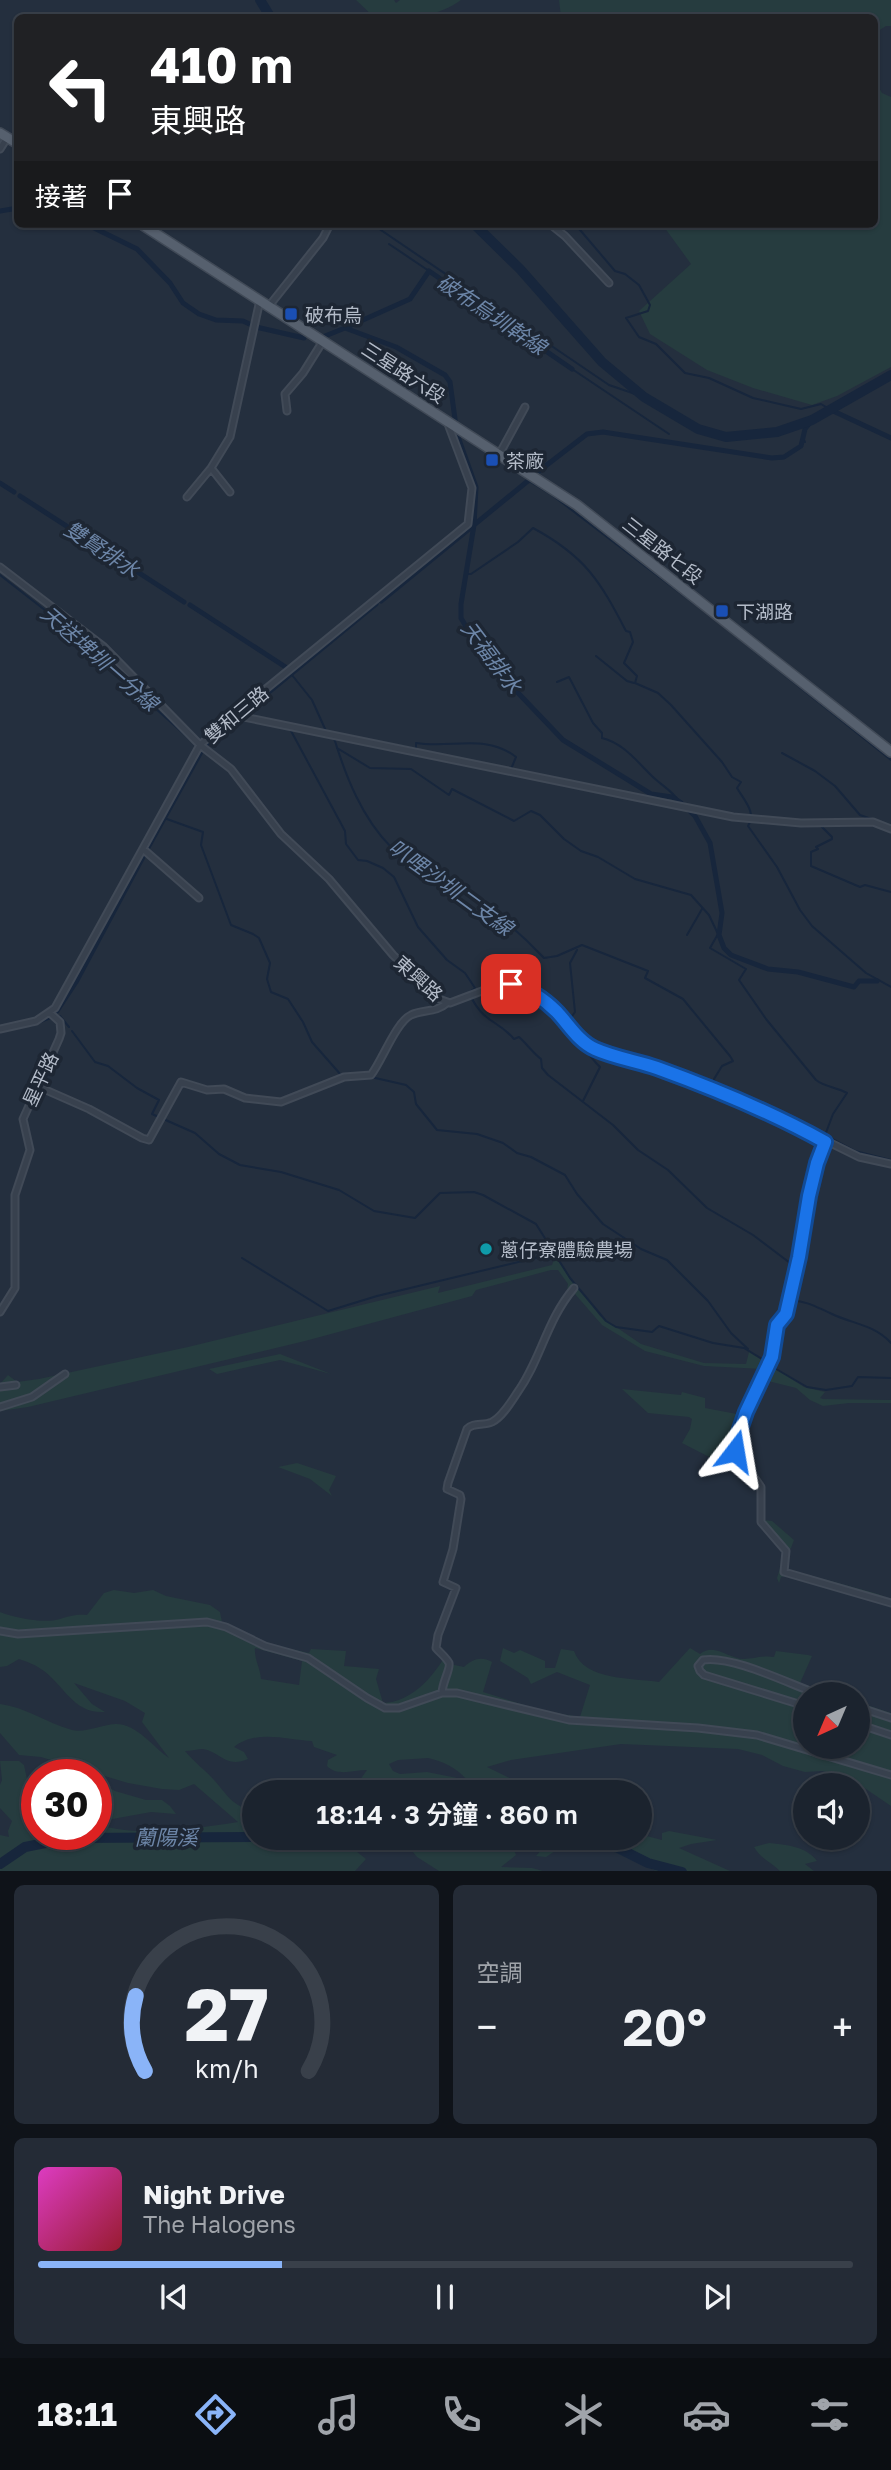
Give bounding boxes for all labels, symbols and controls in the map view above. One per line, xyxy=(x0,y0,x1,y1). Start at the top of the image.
text: 410 m xyxy=(150,35,293,94)
icon: left xyxy=(35,42,126,133)
text: 東興路 xyxy=(150,101,246,139)
icon: arrive xyxy=(101,175,139,213)
text: 接著 xyxy=(35,181,87,212)
water label: 破布烏圳幹線 xyxy=(433,268,553,361)
place label: 破布烏 xyxy=(305,303,362,326)
marker: 破布烏 xyxy=(283,306,299,322)
street label: 三星路六段 xyxy=(358,336,450,408)
place label: 茶廠 xyxy=(506,449,544,472)
marker: 茶廠 xyxy=(484,452,500,468)
street label: 三星路七段 xyxy=(618,512,708,588)
water label: 雙賢排水 xyxy=(60,515,145,583)
water label: 天送埤圳一分線 xyxy=(36,600,166,717)
place label: 下湖路 xyxy=(736,600,793,623)
marker: 下湖路 xyxy=(714,603,730,619)
water label: 天福排水 xyxy=(456,616,528,699)
street label: 雙和三路 xyxy=(199,681,273,747)
water label: 叭哩沙圳二支線 xyxy=(384,833,520,942)
street label: 東興路 xyxy=(390,950,448,1006)
pin xyxy=(481,954,541,1014)
icon: arrive xyxy=(492,965,530,1003)
street label: 星平路 xyxy=(18,1048,62,1110)
place label: 蔥仔寮體驗農場 xyxy=(500,1238,633,1261)
marker: 蔥仔寮體驗農場 xyxy=(478,1241,494,1257)
position arrow xyxy=(698,1414,772,1488)
north arrow xyxy=(793,1682,870,1759)
map controls xyxy=(793,1682,870,1850)
speed limit sign: 30 xyxy=(21,1759,112,1850)
button: sound xyxy=(793,1773,870,1850)
text: 18:14 · 3 分鐘 · 860 m xyxy=(316,1799,578,1830)
water label: 蘭陽溪 xyxy=(135,1824,200,1850)
text: 空調 xyxy=(477,1958,523,1986)
text: 27 xyxy=(184,1970,268,2057)
text: 20° xyxy=(622,1995,707,2057)
text: − xyxy=(477,2004,497,2049)
text: + xyxy=(832,2004,853,2049)
text: km/h xyxy=(194,2052,258,2083)
text: Night Drive xyxy=(143,2179,285,2210)
text: The Halogens xyxy=(143,2210,296,2238)
icon: previous xyxy=(155,2278,193,2316)
icon: pause xyxy=(426,2278,464,2316)
icon: next xyxy=(698,2278,736,2316)
icon: directions xyxy=(191,2390,240,2439)
icon: music xyxy=(314,2390,363,2439)
icon: phone xyxy=(437,2390,486,2439)
icon: climate xyxy=(559,2390,608,2439)
icon: car xyxy=(682,2390,731,2439)
icon: filters xyxy=(805,2390,854,2439)
text: 18:11 xyxy=(37,2395,117,2433)

